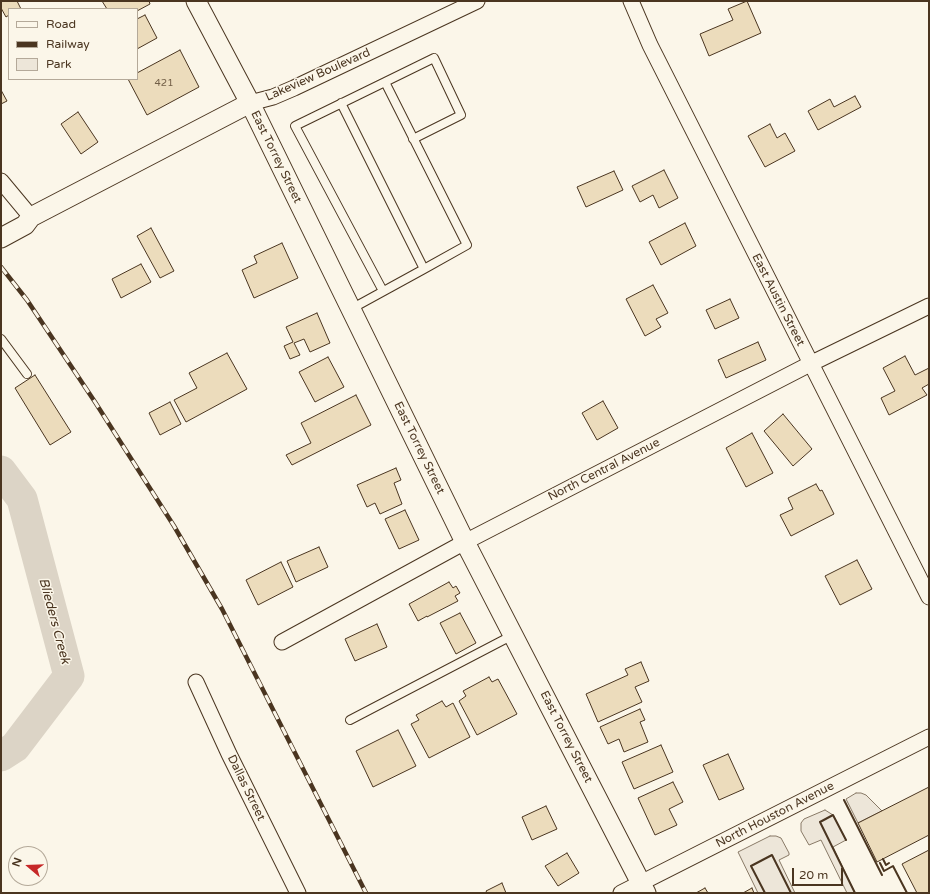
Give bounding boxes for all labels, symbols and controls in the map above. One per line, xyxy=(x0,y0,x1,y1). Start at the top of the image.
legend xyxy=(8,8,138,80)
text: Road xyxy=(46,17,76,31)
text: Railway xyxy=(46,37,90,51)
street label: Lakeview Boulevard xyxy=(263,45,373,105)
text: Park xyxy=(46,57,72,71)
house number: 421 xyxy=(155,77,173,89)
street label: East Torrey Street xyxy=(247,108,305,206)
street label: East Austin Street xyxy=(748,251,808,349)
street label: East Torrey Street xyxy=(390,399,448,497)
street label: North Central Avenue xyxy=(546,436,662,504)
water label: Blieders Creek xyxy=(35,576,73,666)
street label: East Torrey Street xyxy=(537,689,595,785)
street label: Dallas Street xyxy=(224,753,268,823)
street label: North Houston Avenue xyxy=(713,779,837,851)
north arrow xyxy=(8,846,48,886)
text: N xyxy=(10,856,25,869)
scale bar xyxy=(794,860,845,886)
text: 20 m xyxy=(799,868,828,882)

